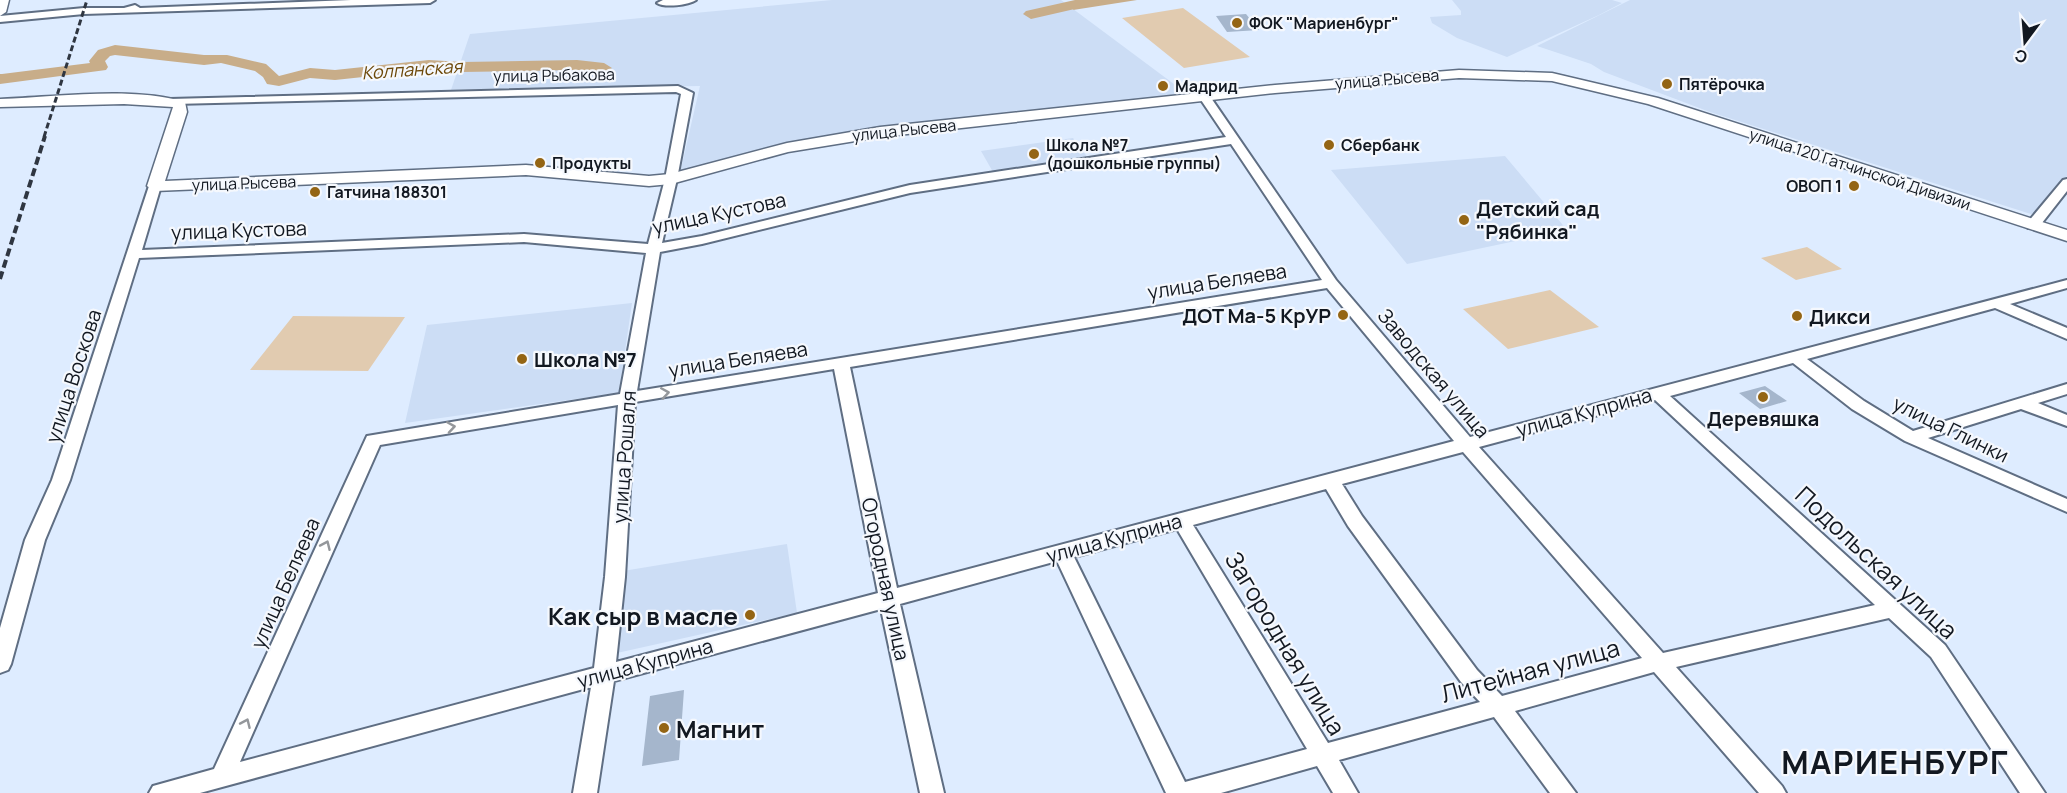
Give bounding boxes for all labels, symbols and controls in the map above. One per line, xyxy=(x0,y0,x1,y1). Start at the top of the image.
place label: ФОК "Мариенбург" xyxy=(1249,12,1399,34)
north arrow xyxy=(1995,12,2055,72)
marker: ФОК "Мариенбург" xyxy=(1230,16,1244,30)
text: С xyxy=(2012,44,2030,69)
water label: Колпанская xyxy=(361,53,465,84)
street label: улица Рыбакова xyxy=(493,63,615,87)
street label: улица Рысева xyxy=(1334,63,1440,95)
place label: Пятёрочка xyxy=(1679,73,1765,95)
place label: Мадрид xyxy=(1175,75,1238,97)
marker: Пятёрочка xyxy=(1660,77,1674,91)
marker: Мадрид xyxy=(1156,79,1170,93)
street label: улица Рысева xyxy=(851,114,957,146)
street label: улица 120 Гатчинской Дивизии xyxy=(1746,123,1974,215)
place label: Школа №7 (дошкольные группы) xyxy=(1046,134,1221,174)
place label: Сбербанк xyxy=(1341,134,1420,156)
marker: Сбербанк xyxy=(1322,138,1336,152)
marker: Школа №7 (дошкольные группы) xyxy=(1027,147,1041,161)
place label: Продукты xyxy=(552,152,631,174)
marker: Продукты xyxy=(533,156,547,170)
street label: улица Рысева xyxy=(191,170,297,196)
place label: ОВОП 1 xyxy=(1786,175,1842,197)
marker: ОВОП 1 xyxy=(1847,179,1861,193)
place label: Гатчина 188301 xyxy=(327,181,447,203)
marker: Гатчина 188301 xyxy=(308,185,322,199)
street label: улица Кустова xyxy=(650,186,788,240)
place label: Детский сад "Рябинка" xyxy=(1476,195,1600,245)
marker: Детский сад "Рябинка" xyxy=(1457,213,1471,227)
street label: улица Кустова xyxy=(171,214,307,246)
street label: улица Беляева xyxy=(1146,257,1288,305)
place label: ДОТ Ма-5 КрУР xyxy=(1182,302,1331,329)
street label: Заводская улица xyxy=(1372,303,1496,443)
place label: Дикси xyxy=(1809,303,1870,330)
street label: улица Воскова xyxy=(39,306,107,446)
marker: ДОТ Ма-5 КрУР xyxy=(1336,308,1350,322)
marker: Дикси xyxy=(1790,309,1804,323)
street label: улица Беляева xyxy=(667,335,809,383)
place label: Школа №7 xyxy=(534,346,637,373)
marker: Школа №7 xyxy=(515,352,529,366)
street label: улица Куприна xyxy=(1513,381,1655,443)
one-way arrow xyxy=(660,387,669,399)
street label: улица Глинки xyxy=(1889,389,2013,469)
street label: улица Рошаля xyxy=(606,390,642,524)
marker: Деревяшка xyxy=(1756,390,1770,404)
place label: Деревяшка xyxy=(1707,405,1819,432)
one-way arrow xyxy=(446,421,456,434)
street label: Подольская улица xyxy=(1789,478,1965,646)
street label: Огородная улица xyxy=(856,495,916,663)
street label: улица Куприна xyxy=(1043,507,1185,569)
street label: улица Беляева xyxy=(244,513,326,653)
one-way arrow xyxy=(318,540,330,551)
street label: Загородная улица xyxy=(1218,545,1354,741)
place label: Как сыр в масле xyxy=(548,599,738,632)
marker: Как сыр в масле xyxy=(743,608,757,622)
street label: Литейная улица xyxy=(1437,630,1623,710)
street label: улица Куприна xyxy=(574,632,716,694)
place label: Магнит xyxy=(676,712,764,745)
one-way arrow xyxy=(238,718,250,729)
marker: Магнит xyxy=(657,721,671,735)
district label: МАРИЕНБУРГ xyxy=(1781,740,2009,784)

